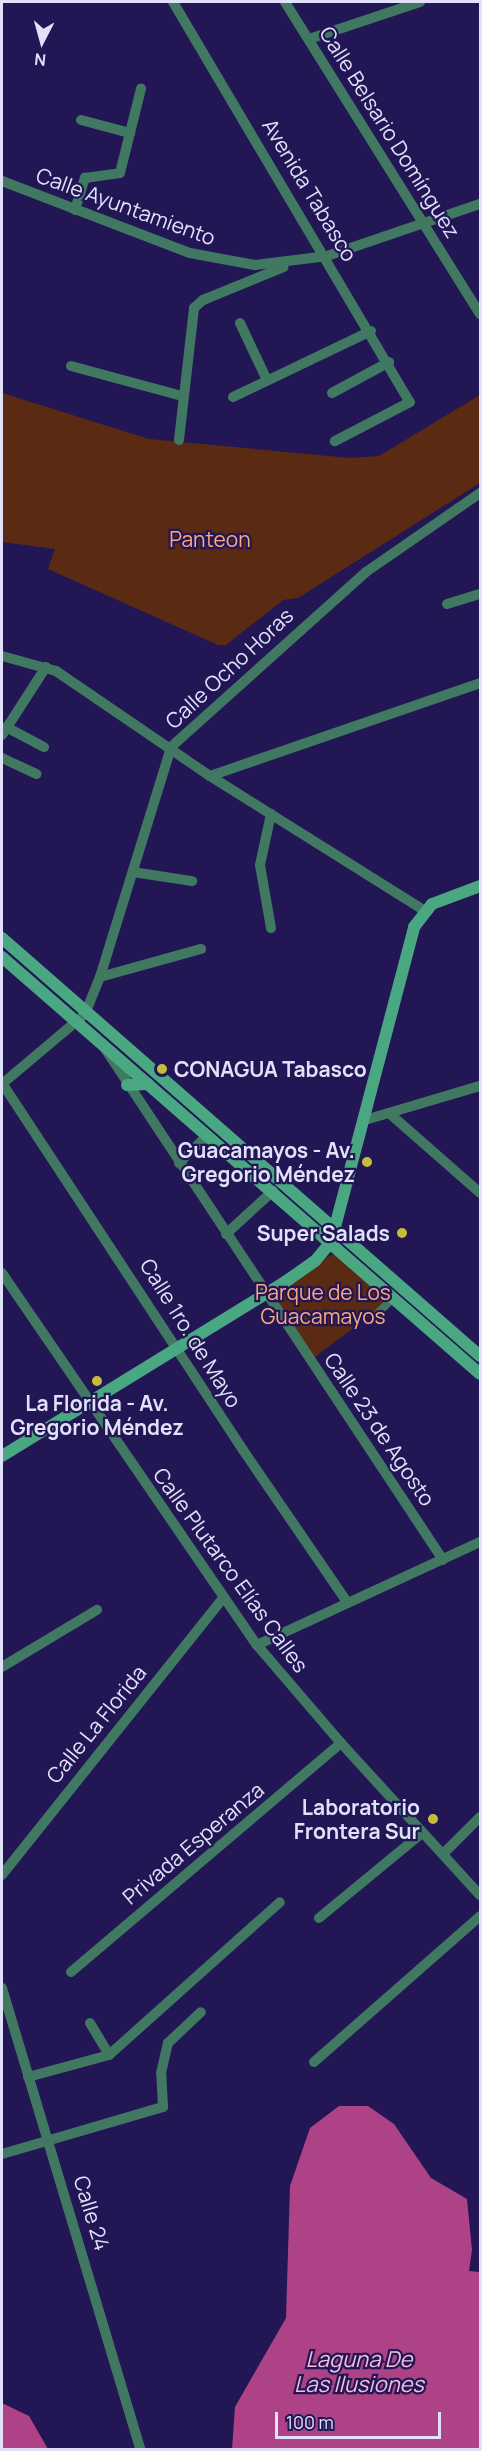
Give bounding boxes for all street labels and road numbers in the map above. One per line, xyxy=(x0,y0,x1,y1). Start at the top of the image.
street label: Calle Belsario Domínguez xyxy=(314,22,466,242)
street label: Avenida Tabasco xyxy=(257,114,363,266)
street label: Calle Ayuntamiento xyxy=(33,162,219,250)
street label: Calle Ocho Horas xyxy=(160,602,298,734)
street label: Calle 1ro. de Mayo xyxy=(135,1254,247,1412)
street label: Calle 23 de Agosto xyxy=(319,1348,441,1510)
street label: Calle Plutarco Elías Calles xyxy=(148,1463,314,1677)
street label: Calle La Florida xyxy=(41,1660,151,1788)
street label: Privada Esperanza xyxy=(117,1777,269,1909)
street label: Calle 24 xyxy=(69,2173,115,2253)

